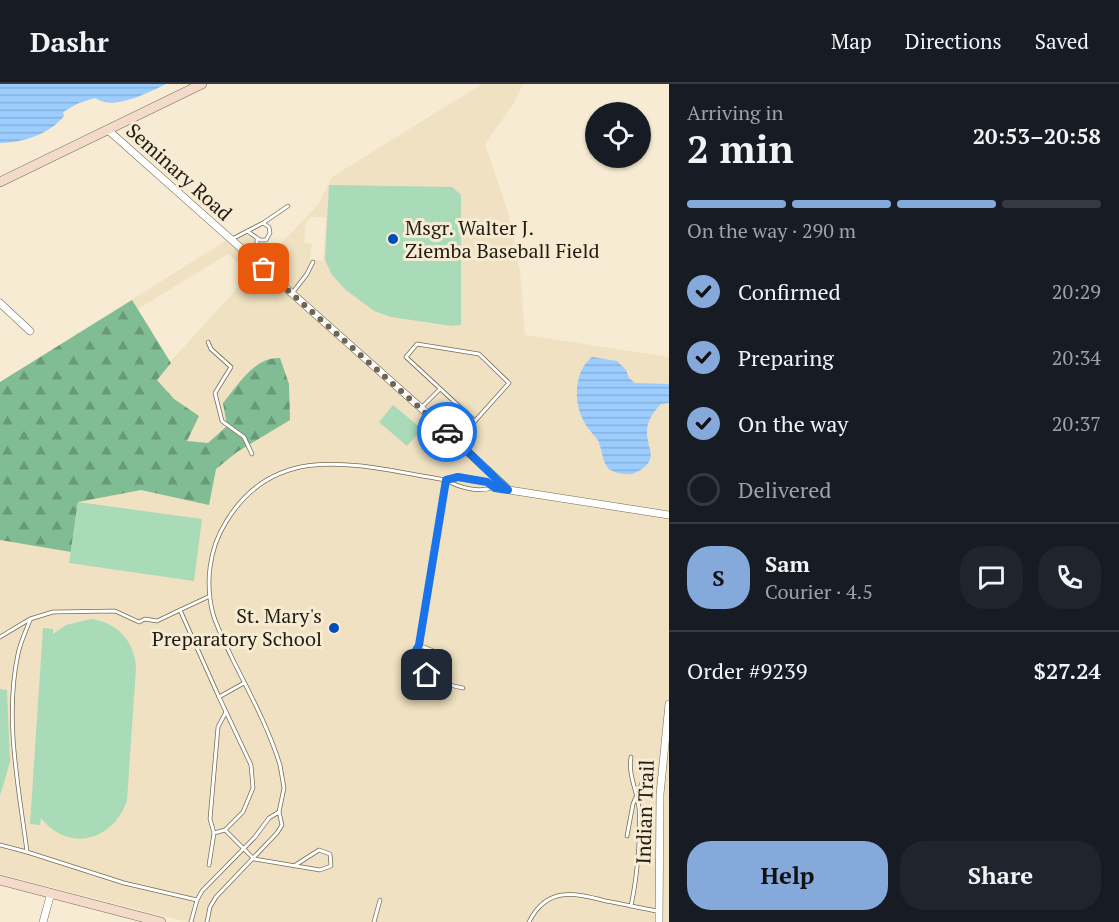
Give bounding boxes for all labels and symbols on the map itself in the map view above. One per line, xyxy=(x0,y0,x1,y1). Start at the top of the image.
street label: Seminary Road xyxy=(121,117,238,226)
place label: Msgr. Walter J. Ziemba Baseball Field xyxy=(405,214,600,264)
marker: Msgr. Walter J. Ziemba Baseball Field xyxy=(386,232,400,246)
pin xyxy=(238,243,289,294)
courier xyxy=(417,402,477,462)
place label: St. Mary's Preparatory School xyxy=(152,602,322,652)
marker: St. Mary's Preparatory School xyxy=(327,621,341,635)
pin xyxy=(401,649,452,700)
street label: Indian Trail xyxy=(629,759,660,865)

